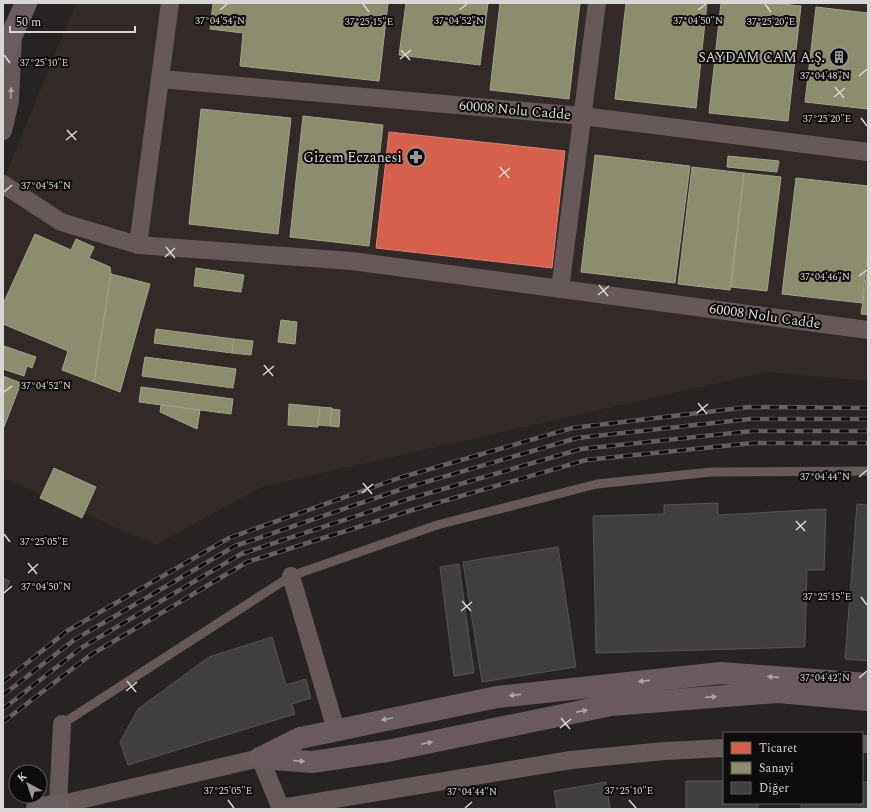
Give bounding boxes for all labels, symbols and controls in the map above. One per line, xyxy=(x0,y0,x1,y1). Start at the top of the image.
scale bar xyxy=(10,8,135,34)
text: 50 m xyxy=(16,13,41,32)
text: 37°04'54"N xyxy=(195,13,245,29)
text: 37°04'52"N xyxy=(434,13,484,29)
text: 37°04'50"N xyxy=(673,13,723,29)
text: 37°25'15"E xyxy=(345,14,393,30)
text: 37°25'20"E xyxy=(747,14,795,30)
building icon: SAYDAM CAM A.Ş. xyxy=(828,46,850,68)
place label: SAYDAM CAM A.Ş. xyxy=(698,47,825,68)
text: 37°25'10"E xyxy=(20,55,68,71)
text: 37°04'48"N xyxy=(800,68,850,84)
one-way arrow xyxy=(7,87,14,99)
street label: 60008 Nolu Cadde xyxy=(458,95,572,125)
text: 37°25'20"E xyxy=(803,111,851,127)
pharmacy icon: Gizem Eczanesi xyxy=(405,146,427,168)
place label: Gizem Eczanesi xyxy=(303,147,402,168)
text: 37°04'54"N xyxy=(21,178,71,194)
text: 37°04'46"N xyxy=(800,269,850,285)
street label: 60008 Nolu Cadde xyxy=(708,298,822,334)
text: 37°04'52"N xyxy=(21,378,71,394)
text: 37°04'44"N xyxy=(800,469,850,485)
text: 37°25'05"E xyxy=(20,534,68,550)
text: 37°04'50"N xyxy=(21,579,71,595)
text: 37°25'15"E xyxy=(803,589,851,605)
text: 37°04'42"N xyxy=(800,670,850,686)
one-way arrow xyxy=(767,673,779,680)
one-way arrow xyxy=(638,678,650,684)
one-way arrow xyxy=(509,692,521,698)
one-way arrow xyxy=(705,694,717,701)
one-way arrow xyxy=(576,708,588,714)
one-way arrow xyxy=(381,717,393,723)
legend xyxy=(723,732,863,804)
one-way arrow xyxy=(421,739,434,745)
text: Ticaret xyxy=(759,739,797,758)
one-way arrow xyxy=(293,758,305,764)
text: Sanayi xyxy=(759,759,794,778)
north arrow xyxy=(8,764,48,804)
text: K xyxy=(13,767,31,786)
text: Diğer xyxy=(759,779,789,798)
text: 37°25'05"E xyxy=(204,783,252,799)
text: 37°25'10"E xyxy=(605,783,653,799)
text: 37°04'44"N xyxy=(447,784,497,800)

